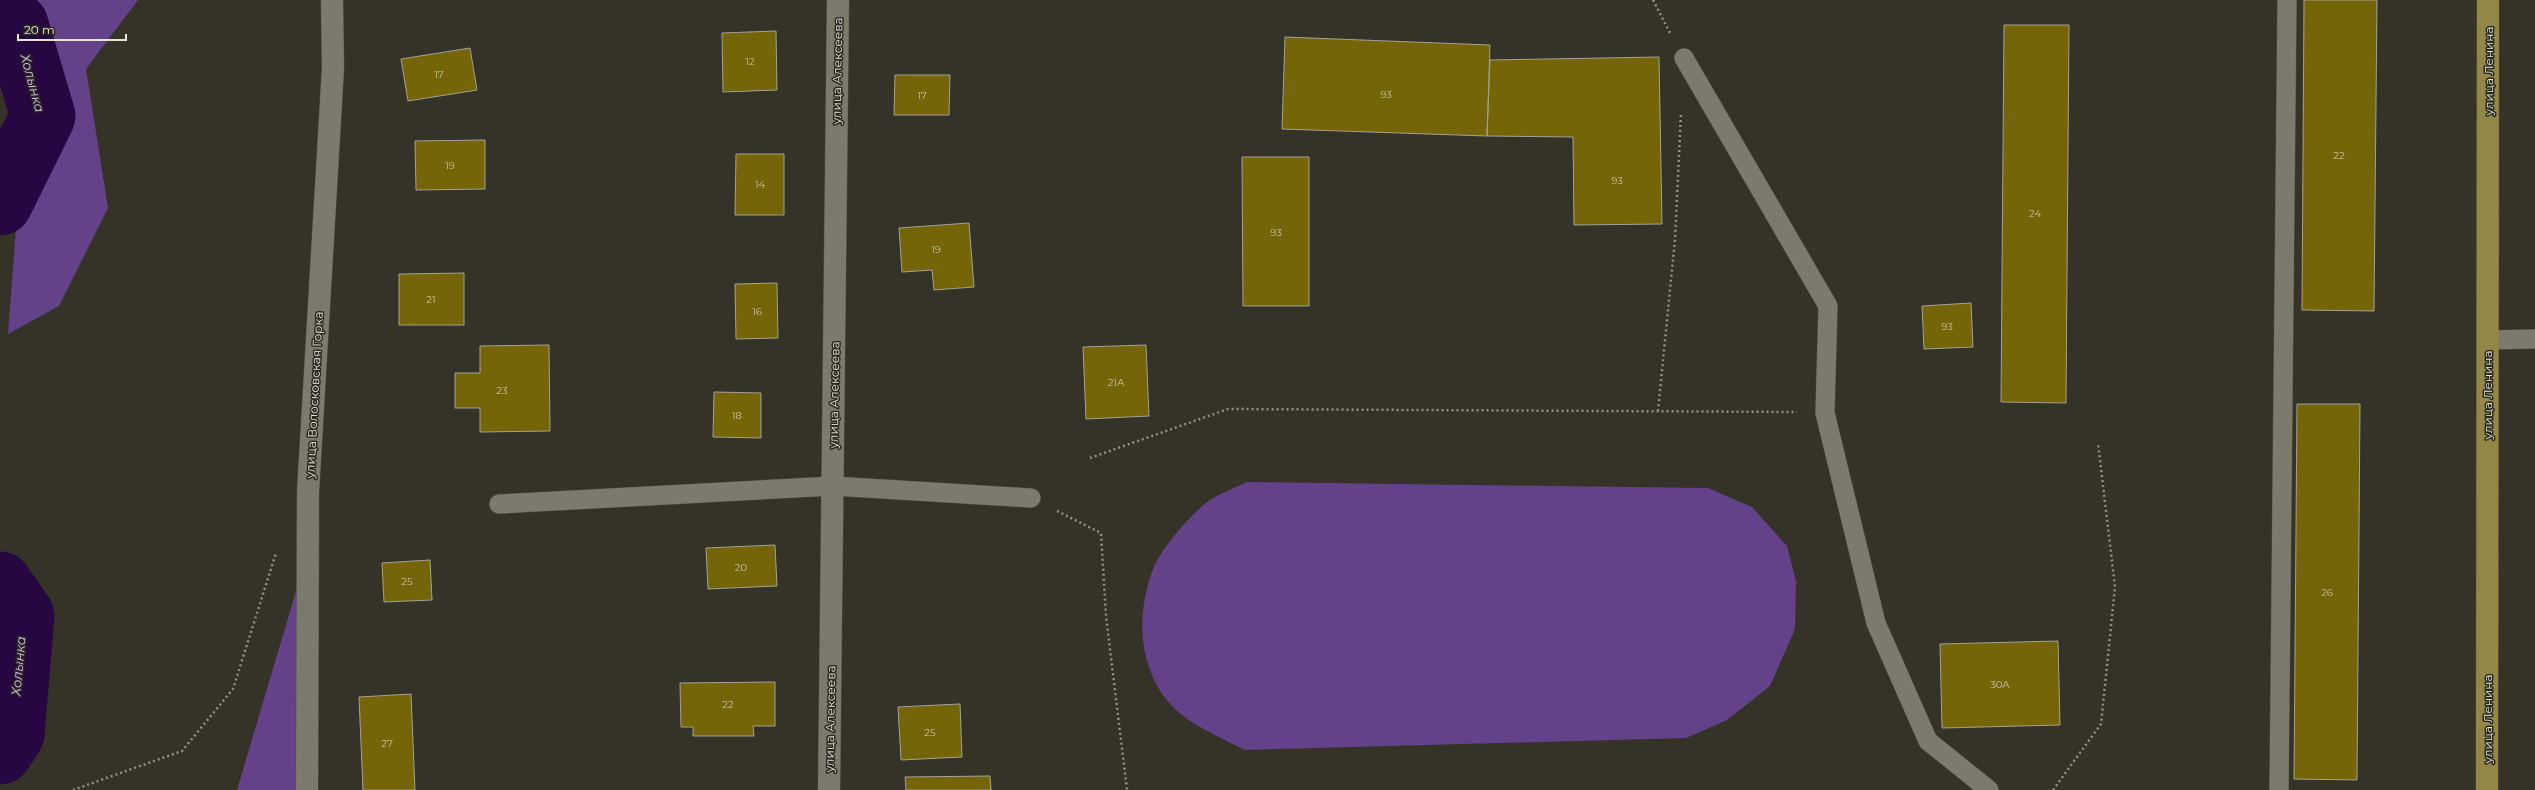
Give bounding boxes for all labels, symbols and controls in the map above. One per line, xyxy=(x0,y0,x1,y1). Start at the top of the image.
scale bar xyxy=(18,16,126,42)
street label: улица Алексеева xyxy=(829,17,845,126)
text: 20 m xyxy=(24,22,55,37)
street label: улица Ленина xyxy=(2481,27,2496,116)
water label: Холынка xyxy=(17,51,48,114)
house number: 12 xyxy=(745,55,755,68)
house number: 17 xyxy=(434,68,444,81)
house number: 93 xyxy=(1380,88,1392,101)
house number: 17 xyxy=(917,89,927,102)
house number: 22 xyxy=(2333,149,2345,162)
house number: 19 xyxy=(445,159,455,172)
house number: 93 xyxy=(1611,174,1623,187)
house number: 14 xyxy=(755,178,765,191)
house number: 24 xyxy=(2029,207,2041,220)
house number: 93 xyxy=(1270,226,1282,239)
house number: 19 xyxy=(931,243,941,256)
house number: 21 xyxy=(426,293,436,306)
house number: 16 xyxy=(752,305,762,318)
street label: улица Волосковская Горка xyxy=(302,311,326,480)
house number: 93 xyxy=(1941,320,1953,333)
street label: улица Алексеева xyxy=(826,341,842,450)
street label: улица Ленина xyxy=(2480,351,2495,440)
house number: 21А xyxy=(1108,376,1125,389)
house number: 23 xyxy=(496,384,508,397)
house number: 18 xyxy=(732,409,742,422)
house number: 20 xyxy=(735,561,748,574)
house number: 25 xyxy=(401,575,413,588)
house number: 26 xyxy=(2321,586,2333,599)
water label: Холынка xyxy=(7,635,29,697)
street label: улица Алексеева xyxy=(822,665,838,774)
street label: улица Ленина xyxy=(2480,675,2495,764)
house number: 30А xyxy=(1990,678,2010,691)
house number: 22 xyxy=(722,698,734,711)
house number: 25 xyxy=(924,726,936,739)
house number: 27 xyxy=(381,737,393,750)

